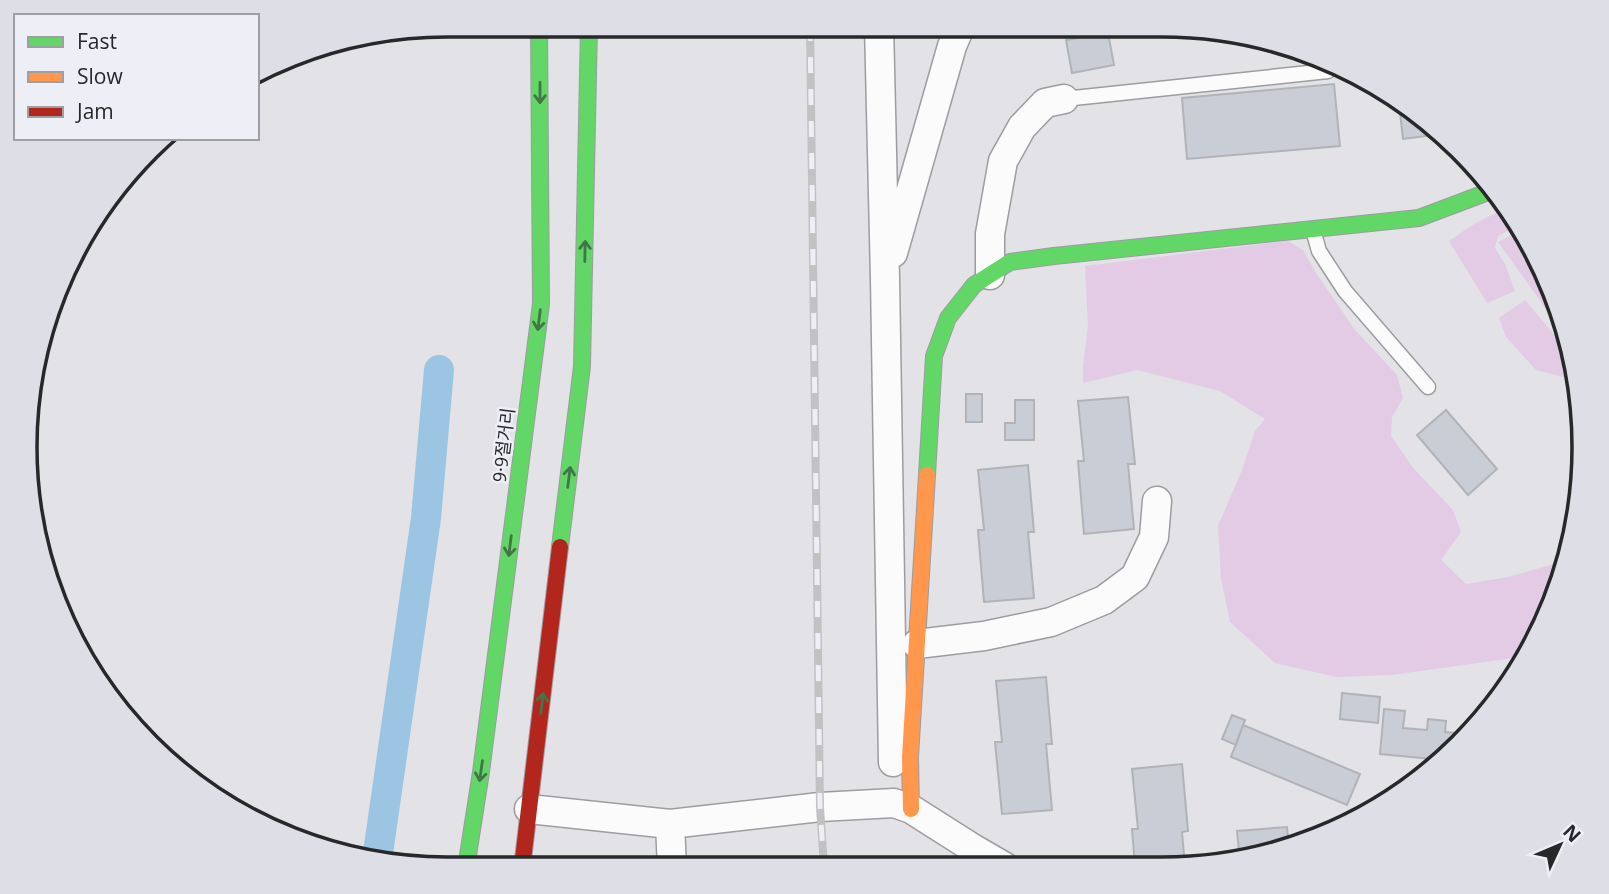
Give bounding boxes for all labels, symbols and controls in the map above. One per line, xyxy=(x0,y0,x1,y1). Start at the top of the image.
legend xyxy=(14,14,259,140)
text: Fast xyxy=(77,27,117,55)
text: Slow xyxy=(77,62,123,90)
one-way arrow xyxy=(533,81,546,104)
text: Jam xyxy=(75,97,114,125)
one-way arrow xyxy=(578,239,591,262)
one-way arrow xyxy=(533,308,546,331)
street label: 9·9절거리 xyxy=(487,406,519,484)
one-way arrow xyxy=(562,467,575,489)
one-way arrow xyxy=(503,534,516,557)
one-way arrow xyxy=(535,692,548,715)
one-way arrow xyxy=(474,760,487,782)
north arrow xyxy=(1525,810,1595,880)
text: N xyxy=(1558,819,1587,848)

